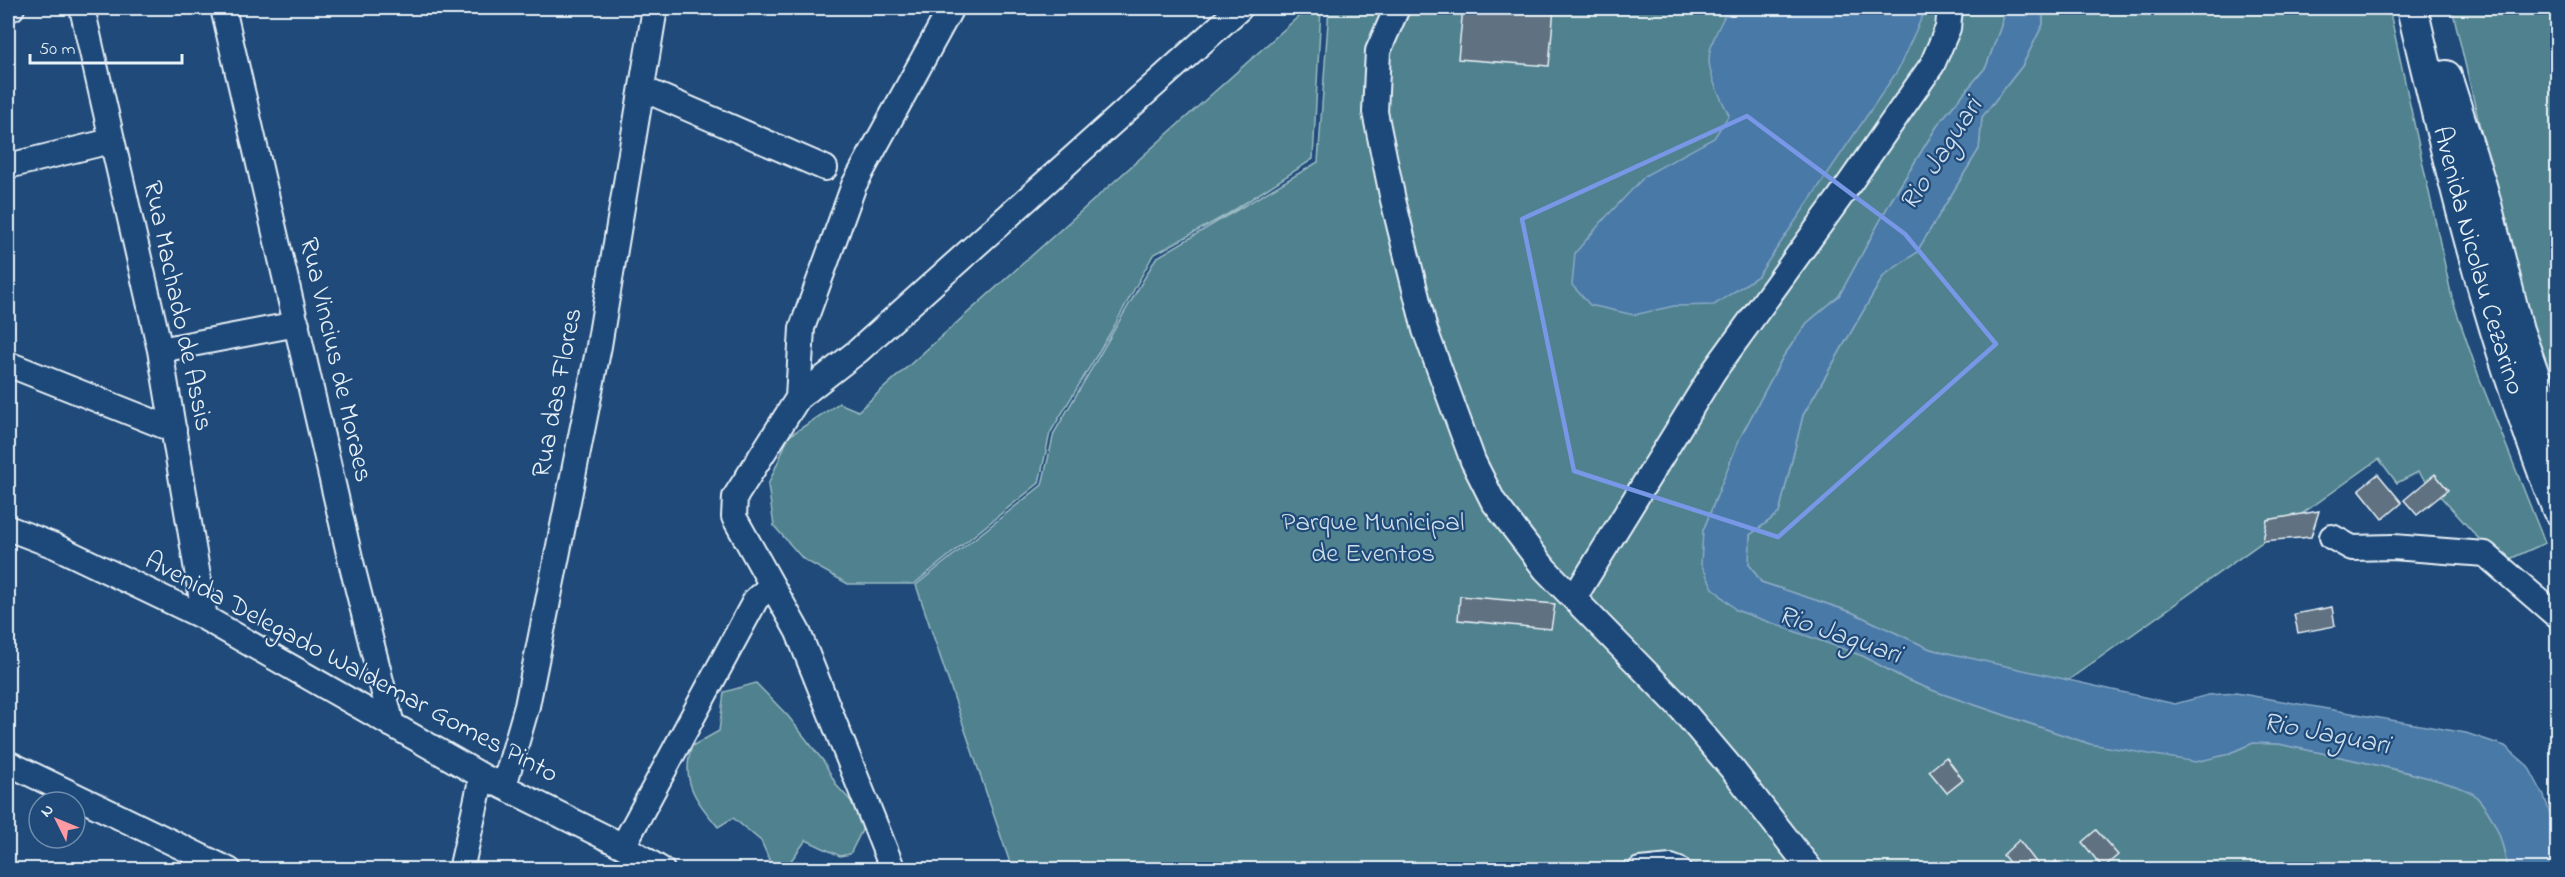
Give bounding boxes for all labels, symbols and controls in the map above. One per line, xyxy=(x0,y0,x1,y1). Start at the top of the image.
scale bar xyxy=(30,27,182,65)
text: 50 m xyxy=(39,37,76,63)
water label: Rio Jaguari xyxy=(1890,88,1996,220)
street label: Avenida Nicolau Cezarino xyxy=(2422,122,2534,400)
street label: Rua Machado de Assis xyxy=(131,177,223,435)
street label: Rua Vincius de Moraes xyxy=(288,234,382,486)
street label: Rua das Flores xyxy=(522,305,594,481)
park label: Parque Municipal de Eventos xyxy=(1282,504,1464,574)
street label: Avenida Delegado Waldemar Gomes Pinto xyxy=(137,542,565,794)
water label: Rio Jaguari xyxy=(1772,596,1909,677)
water label: Rio Jaguari xyxy=(2259,703,2396,768)
north arrow xyxy=(27,790,87,850)
text: N xyxy=(35,799,60,823)

